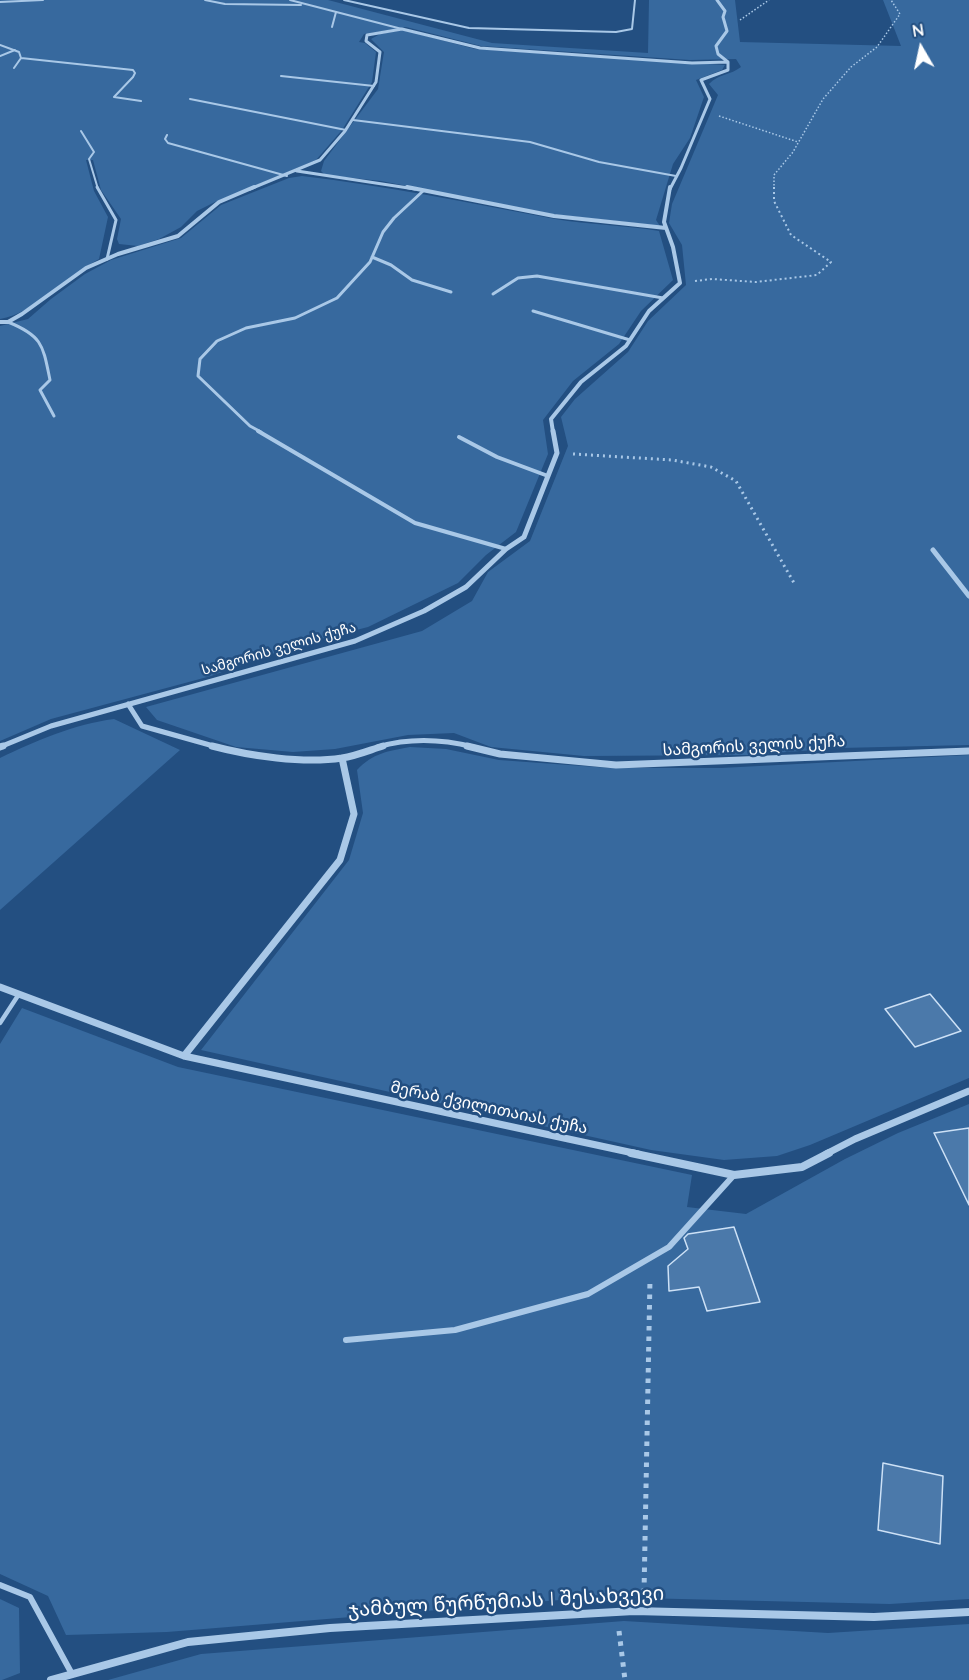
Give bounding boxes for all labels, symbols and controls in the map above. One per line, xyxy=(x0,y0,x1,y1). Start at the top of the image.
north arrow xyxy=(891,18,951,78)
text: N xyxy=(911,19,926,41)
street label: სამგორის ველის ქუჩა xyxy=(200,619,358,679)
street label: სამგორის ველის ქუჩა xyxy=(662,732,846,760)
street label: მერაბ ქვილითაიას ქუჩა xyxy=(389,1078,589,1138)
street label: ჯამბულ წურწუმიას I შესახვევი xyxy=(347,1582,665,1622)

